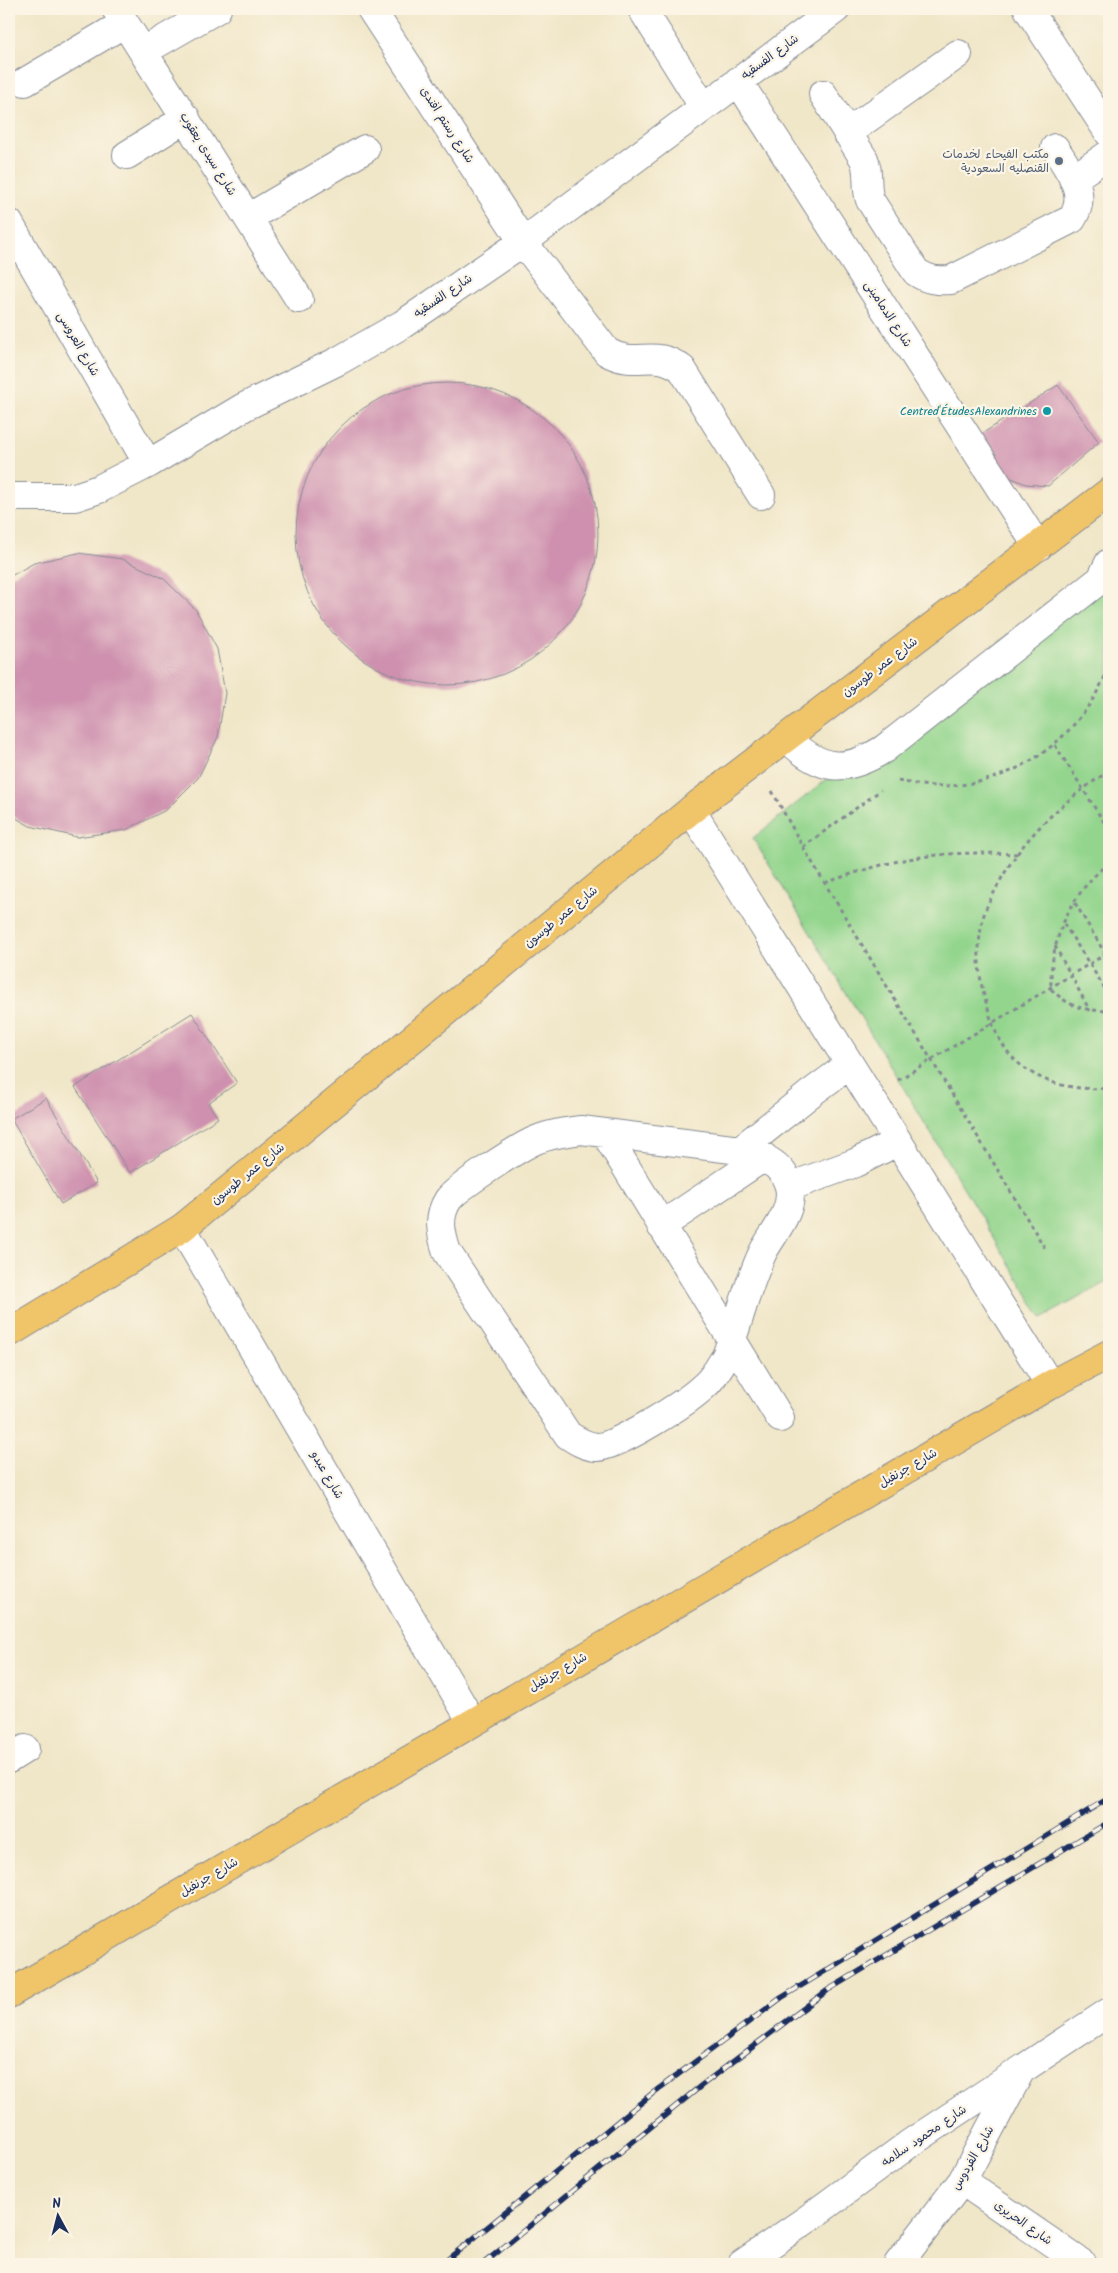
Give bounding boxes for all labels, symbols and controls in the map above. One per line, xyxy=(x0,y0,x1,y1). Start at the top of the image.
street label: شارع الفسقيه xyxy=(737,30,803,84)
street label: شارع رستم افندى xyxy=(415,83,479,167)
street label: شارع سيدى يعقوب xyxy=(175,109,241,199)
place label: مكتب الفيحاء لخدمات القنصليه السعودية xyxy=(942,145,1049,178)
marker: مكتب الفيحاء لخدمات القنصليه السعودية xyxy=(1053,155,1065,167)
street label: شارع الفسقيه xyxy=(410,269,476,323)
street label: شارع الدمامينى xyxy=(859,277,917,351)
street label: شارع العروسى xyxy=(52,308,104,380)
place label: Centred'ÉtudesAlexandrines xyxy=(900,402,1037,421)
marker: Centred'ÉtudesAlexandrines xyxy=(1041,405,1053,417)
street label: شارع عمر طوسون xyxy=(838,632,922,702)
street label: شارع عمر طوسون xyxy=(520,881,602,953)
street label: شارع عمر طوسون xyxy=(207,1138,289,1210)
street label: شارع جرنفيل xyxy=(875,1444,941,1492)
street label: شارع عبدو xyxy=(305,1447,348,1502)
street label: شارع جرنفيل xyxy=(525,1648,591,1696)
street label: شارع جرنفيل xyxy=(176,1853,242,1901)
street label: شارع محمود سلامه xyxy=(877,2100,971,2172)
street label: شارع الفردوس xyxy=(947,2122,999,2194)
north arrow xyxy=(32,2190,82,2240)
text: N xyxy=(51,2193,62,2216)
street label: شارع الحريرى xyxy=(990,2196,1056,2250)

